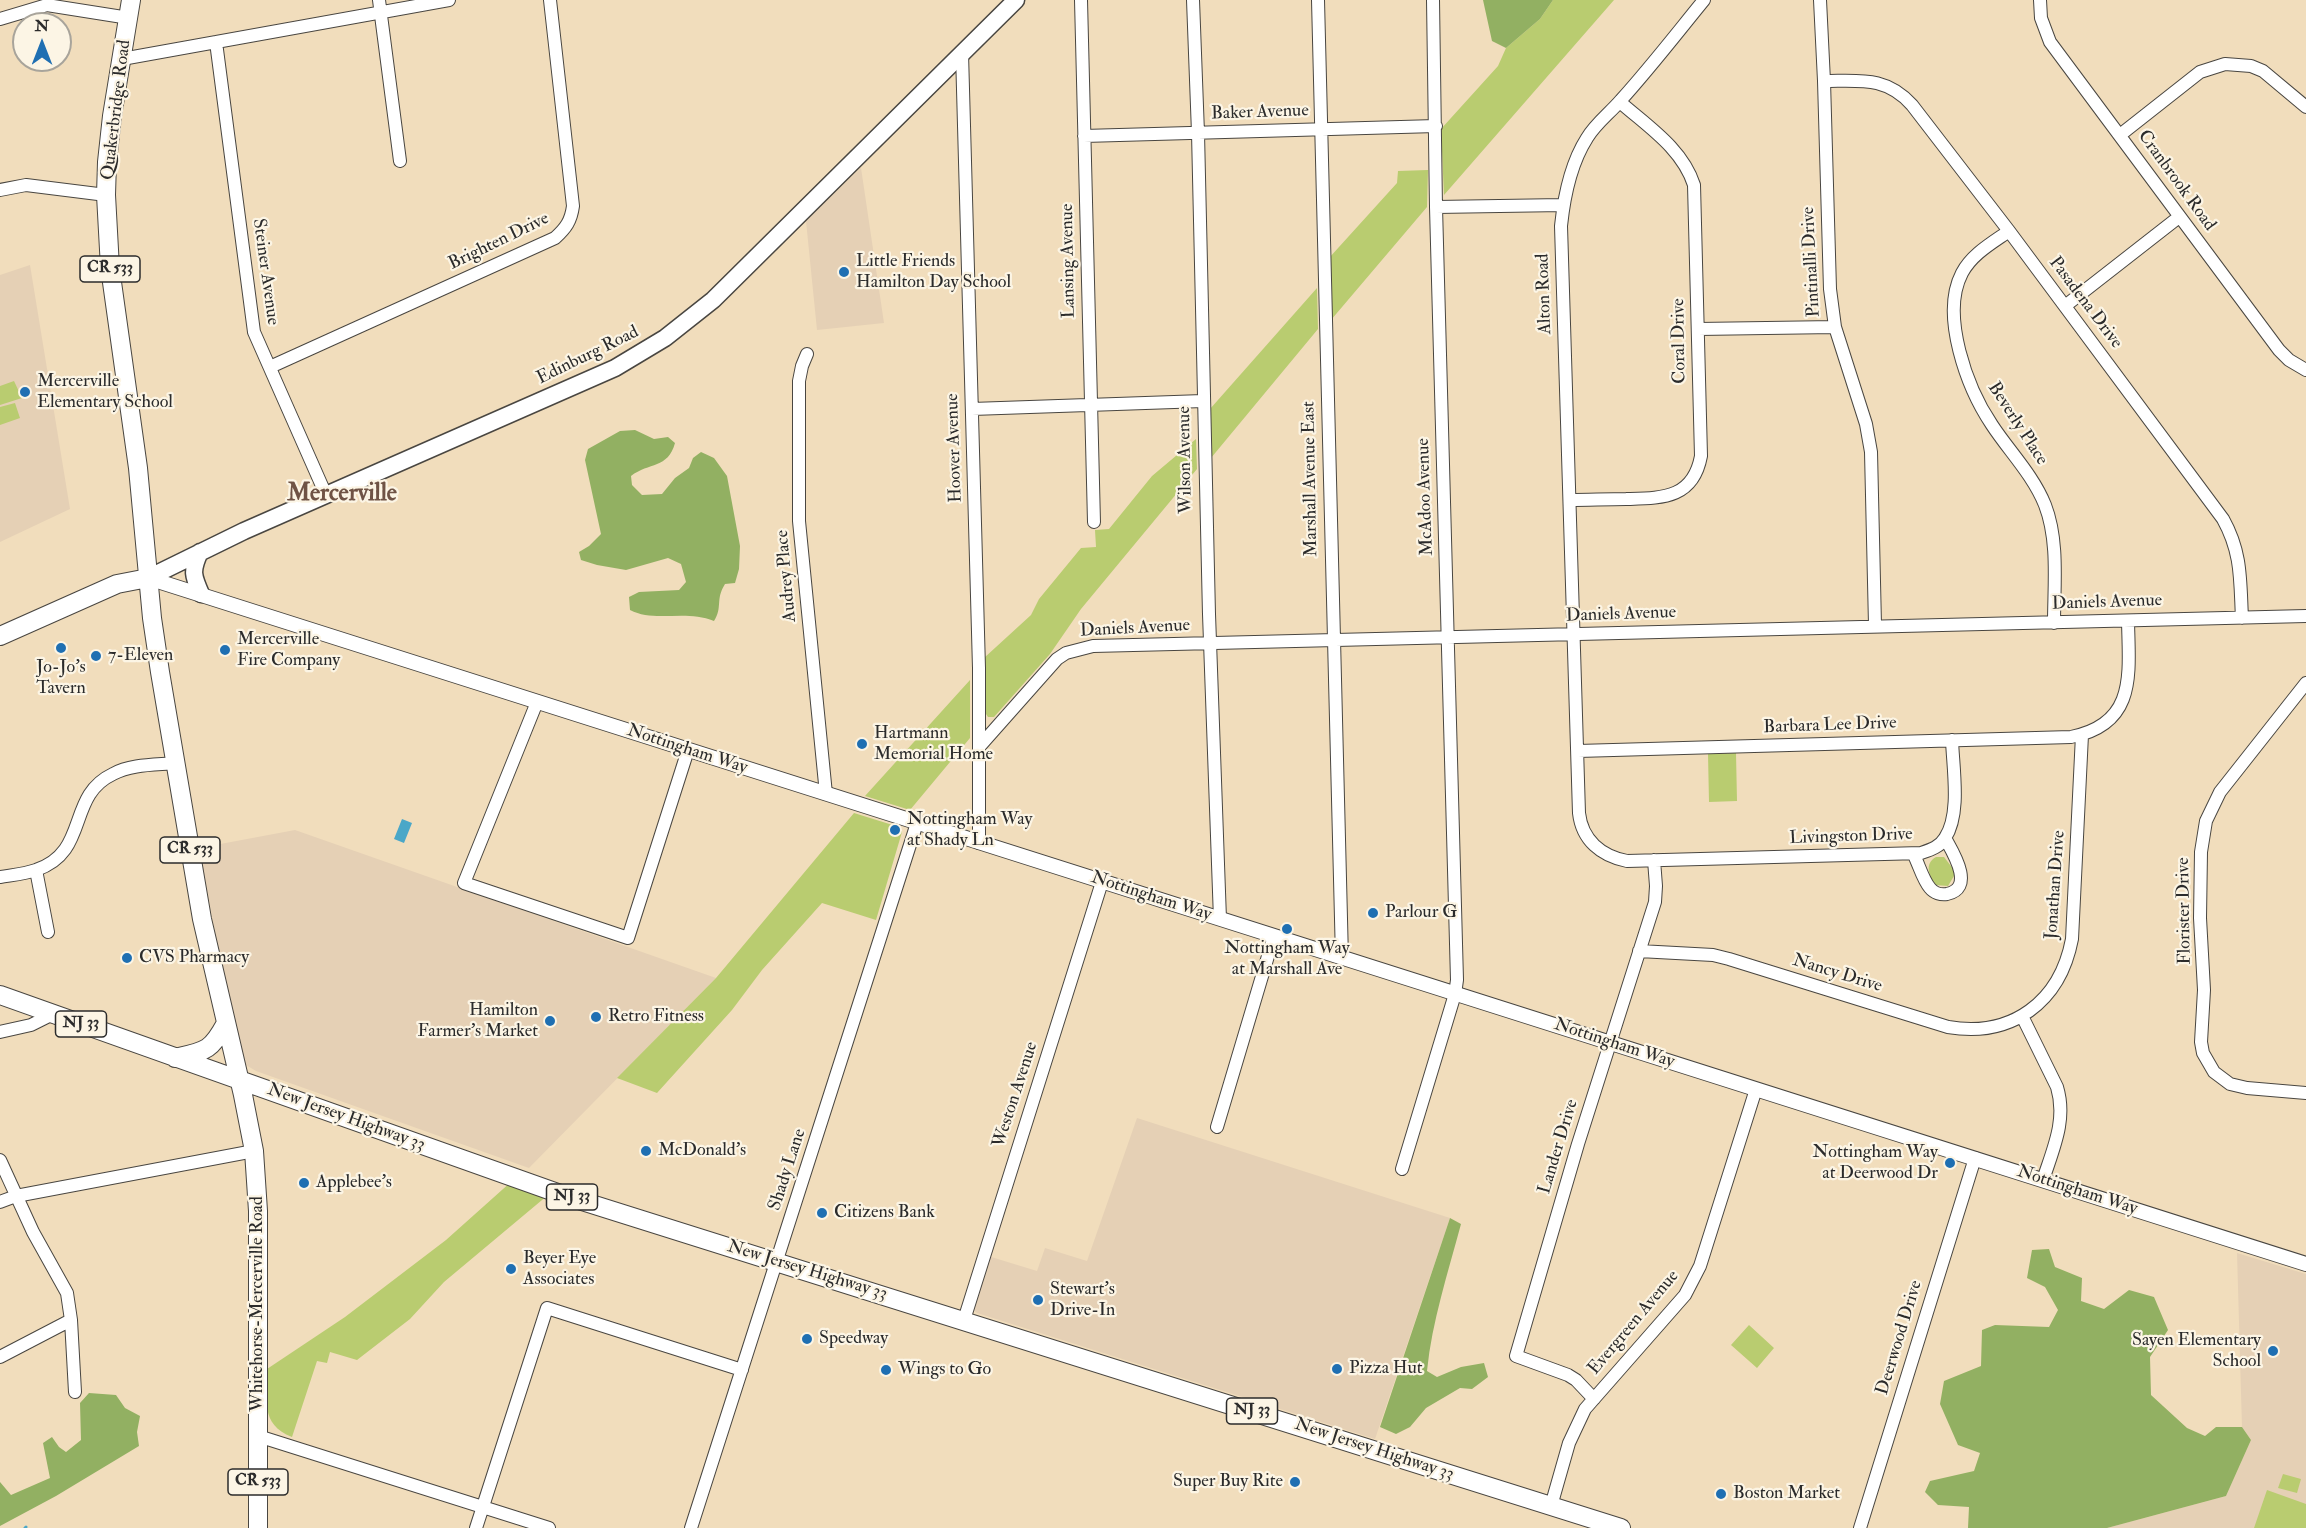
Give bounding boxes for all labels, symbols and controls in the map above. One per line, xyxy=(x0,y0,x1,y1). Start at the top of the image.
north arrow xyxy=(12,12,72,72)
text: N xyxy=(35,16,49,36)
street label: Quakerbridge Road xyxy=(98,39,136,181)
street label: Baker Avenue xyxy=(1211,101,1309,125)
street label: Cranbrook Road xyxy=(2132,127,2220,235)
street label: Lansing Avenue xyxy=(1057,203,1081,319)
street label: Pintinalli Drive xyxy=(1798,206,1826,318)
street label: Brighten Drive xyxy=(445,208,553,276)
street label: Steiner Avenue xyxy=(247,217,283,327)
place label: Little Friends Hamilton Day School xyxy=(856,251,1011,294)
street label: Alton Road xyxy=(1533,253,1557,335)
street label: Pasadena Drive xyxy=(2044,253,2126,353)
road number: CR 533 xyxy=(80,256,140,282)
marker: Little Friends Hamilton Day School xyxy=(837,265,851,279)
street label: Coral Drive xyxy=(1668,298,1692,384)
street label: Edinburg Road xyxy=(533,322,643,390)
place label: Mercerville Elementary School xyxy=(37,371,173,413)
street label: Beverly Place xyxy=(1982,378,2052,470)
marker: Mercerville Elementary School xyxy=(18,385,32,399)
street label: Hoover Avenue xyxy=(942,393,968,503)
street label: Marshall Avenue East xyxy=(1299,401,1323,557)
street label: Wilson Avenue xyxy=(1174,406,1198,514)
street label: McAdoo Avenue xyxy=(1413,438,1439,556)
district label: Mercerville xyxy=(287,481,397,509)
street label: Audrey Place xyxy=(772,529,802,623)
street label: Daniels Avenue xyxy=(2052,590,2162,616)
street label: Daniels Avenue xyxy=(1566,602,1676,628)
street label: Daniels Avenue xyxy=(1079,615,1191,643)
place label: Mercerville Fire Company xyxy=(237,629,340,672)
marker: Jo-Jo's Tavern xyxy=(54,641,68,655)
marker: Mercerville Fire Company xyxy=(218,643,232,657)
place label: 7-Eleven xyxy=(108,645,173,667)
marker: 7-Eleven xyxy=(89,649,103,663)
place label: Jo-Jo's Tavern xyxy=(36,657,86,700)
street label: Barbara Lee Drive xyxy=(1763,713,1897,739)
street label: Nottingham Way xyxy=(624,720,750,780)
place label: Hartmann Memorial Home xyxy=(874,723,993,766)
marker: Hartmann Memorial Home xyxy=(855,737,869,751)
place label: Nottingham Way at Shady Ln xyxy=(907,809,1032,852)
marker: Nottingham Way at Shady Ln xyxy=(888,823,902,837)
street label: Livingston Drive xyxy=(1789,824,1913,850)
street label: Jonathan Drive xyxy=(2041,830,2071,940)
road number: CR 533 xyxy=(160,837,220,863)
street label: Florister Drive xyxy=(2173,857,2197,965)
street label: Nottingham Way xyxy=(1088,867,1214,927)
place label: Parlour G xyxy=(1385,902,1457,924)
marker: Parlour G xyxy=(1366,906,1380,920)
marker: Nottingham Way at Marshall Ave xyxy=(1280,922,1294,936)
place label: Nottingham Way at Marshall Ave xyxy=(1224,938,1350,980)
place label: CVS Pharmacy xyxy=(139,947,249,969)
street label: Nancy Drive xyxy=(1790,950,1884,998)
marker: CVS Pharmacy xyxy=(120,951,134,965)
place label: Hamilton Farmer's Market xyxy=(418,1000,538,1042)
place label: Retro Fitness xyxy=(608,1006,704,1028)
marker: Retro Fitness xyxy=(589,1010,603,1024)
road number: NJ 33 xyxy=(56,1011,106,1037)
marker: Hamilton Farmer's Market xyxy=(543,1014,557,1028)
street label: Nottingham Way xyxy=(1551,1014,1677,1074)
street label: Weston Avenue xyxy=(989,1039,1043,1151)
street label: New Jersey Highway 33 xyxy=(264,1079,428,1157)
street label: Lander Drive xyxy=(1534,1097,1584,1197)
street label: Shady Lane xyxy=(765,1126,811,1214)
place label: McDonald's xyxy=(658,1140,746,1162)
place label: Nottingham Way at Deerwood Dr xyxy=(1813,1142,1938,1184)
marker: McDonald's xyxy=(639,1144,653,1158)
marker: Nottingham Way at Deerwood Dr xyxy=(1943,1156,1957,1170)
street label: Nottingham Way xyxy=(2014,1161,2140,1221)
place label: Applebee's xyxy=(316,1172,392,1194)
marker: Applebee's xyxy=(297,1176,311,1190)
road number: NJ 33 xyxy=(546,1184,598,1210)
street label: Whitehorse-Mercerville Road xyxy=(247,1196,269,1412)
place label: Citizens Bank xyxy=(834,1202,935,1224)
marker: Citizens Bank xyxy=(815,1206,829,1220)
street label: New Jersey Highway 33 xyxy=(724,1236,890,1306)
place label: Beyer Eye Associates xyxy=(523,1248,596,1290)
marker: Beyer Eye Associates xyxy=(504,1262,518,1276)
street label: Evergreen Avenue xyxy=(1584,1266,1684,1380)
street label: Deerwood Drive xyxy=(1872,1278,1928,1398)
place label: Stewart's Drive-In xyxy=(1050,1279,1115,1322)
marker: Stewart's Drive-In xyxy=(1031,1293,1045,1307)
place label: Speedway xyxy=(819,1328,888,1350)
place label: Sayen Elementary School xyxy=(2132,1330,2261,1372)
marker: Speedway xyxy=(800,1332,814,1346)
marker: Sayen Elementary School xyxy=(2266,1344,2280,1358)
place label: Pizza Hut xyxy=(1349,1358,1423,1380)
place label: Wings to Go xyxy=(898,1359,991,1381)
marker: Pizza Hut xyxy=(1330,1362,1344,1376)
marker: Wings to Go xyxy=(879,1363,893,1377)
road number: NJ 33 xyxy=(1226,1398,1278,1424)
street label: New Jersey Highway 33 xyxy=(1292,1414,1456,1486)
road number: CR 533 xyxy=(228,1469,288,1495)
place label: Super Buy Rite xyxy=(1173,1471,1283,1493)
marker: Super Buy Rite xyxy=(1288,1475,1302,1489)
place label: Boston Market xyxy=(1733,1483,1840,1505)
marker: Boston Market xyxy=(1714,1487,1728,1501)

